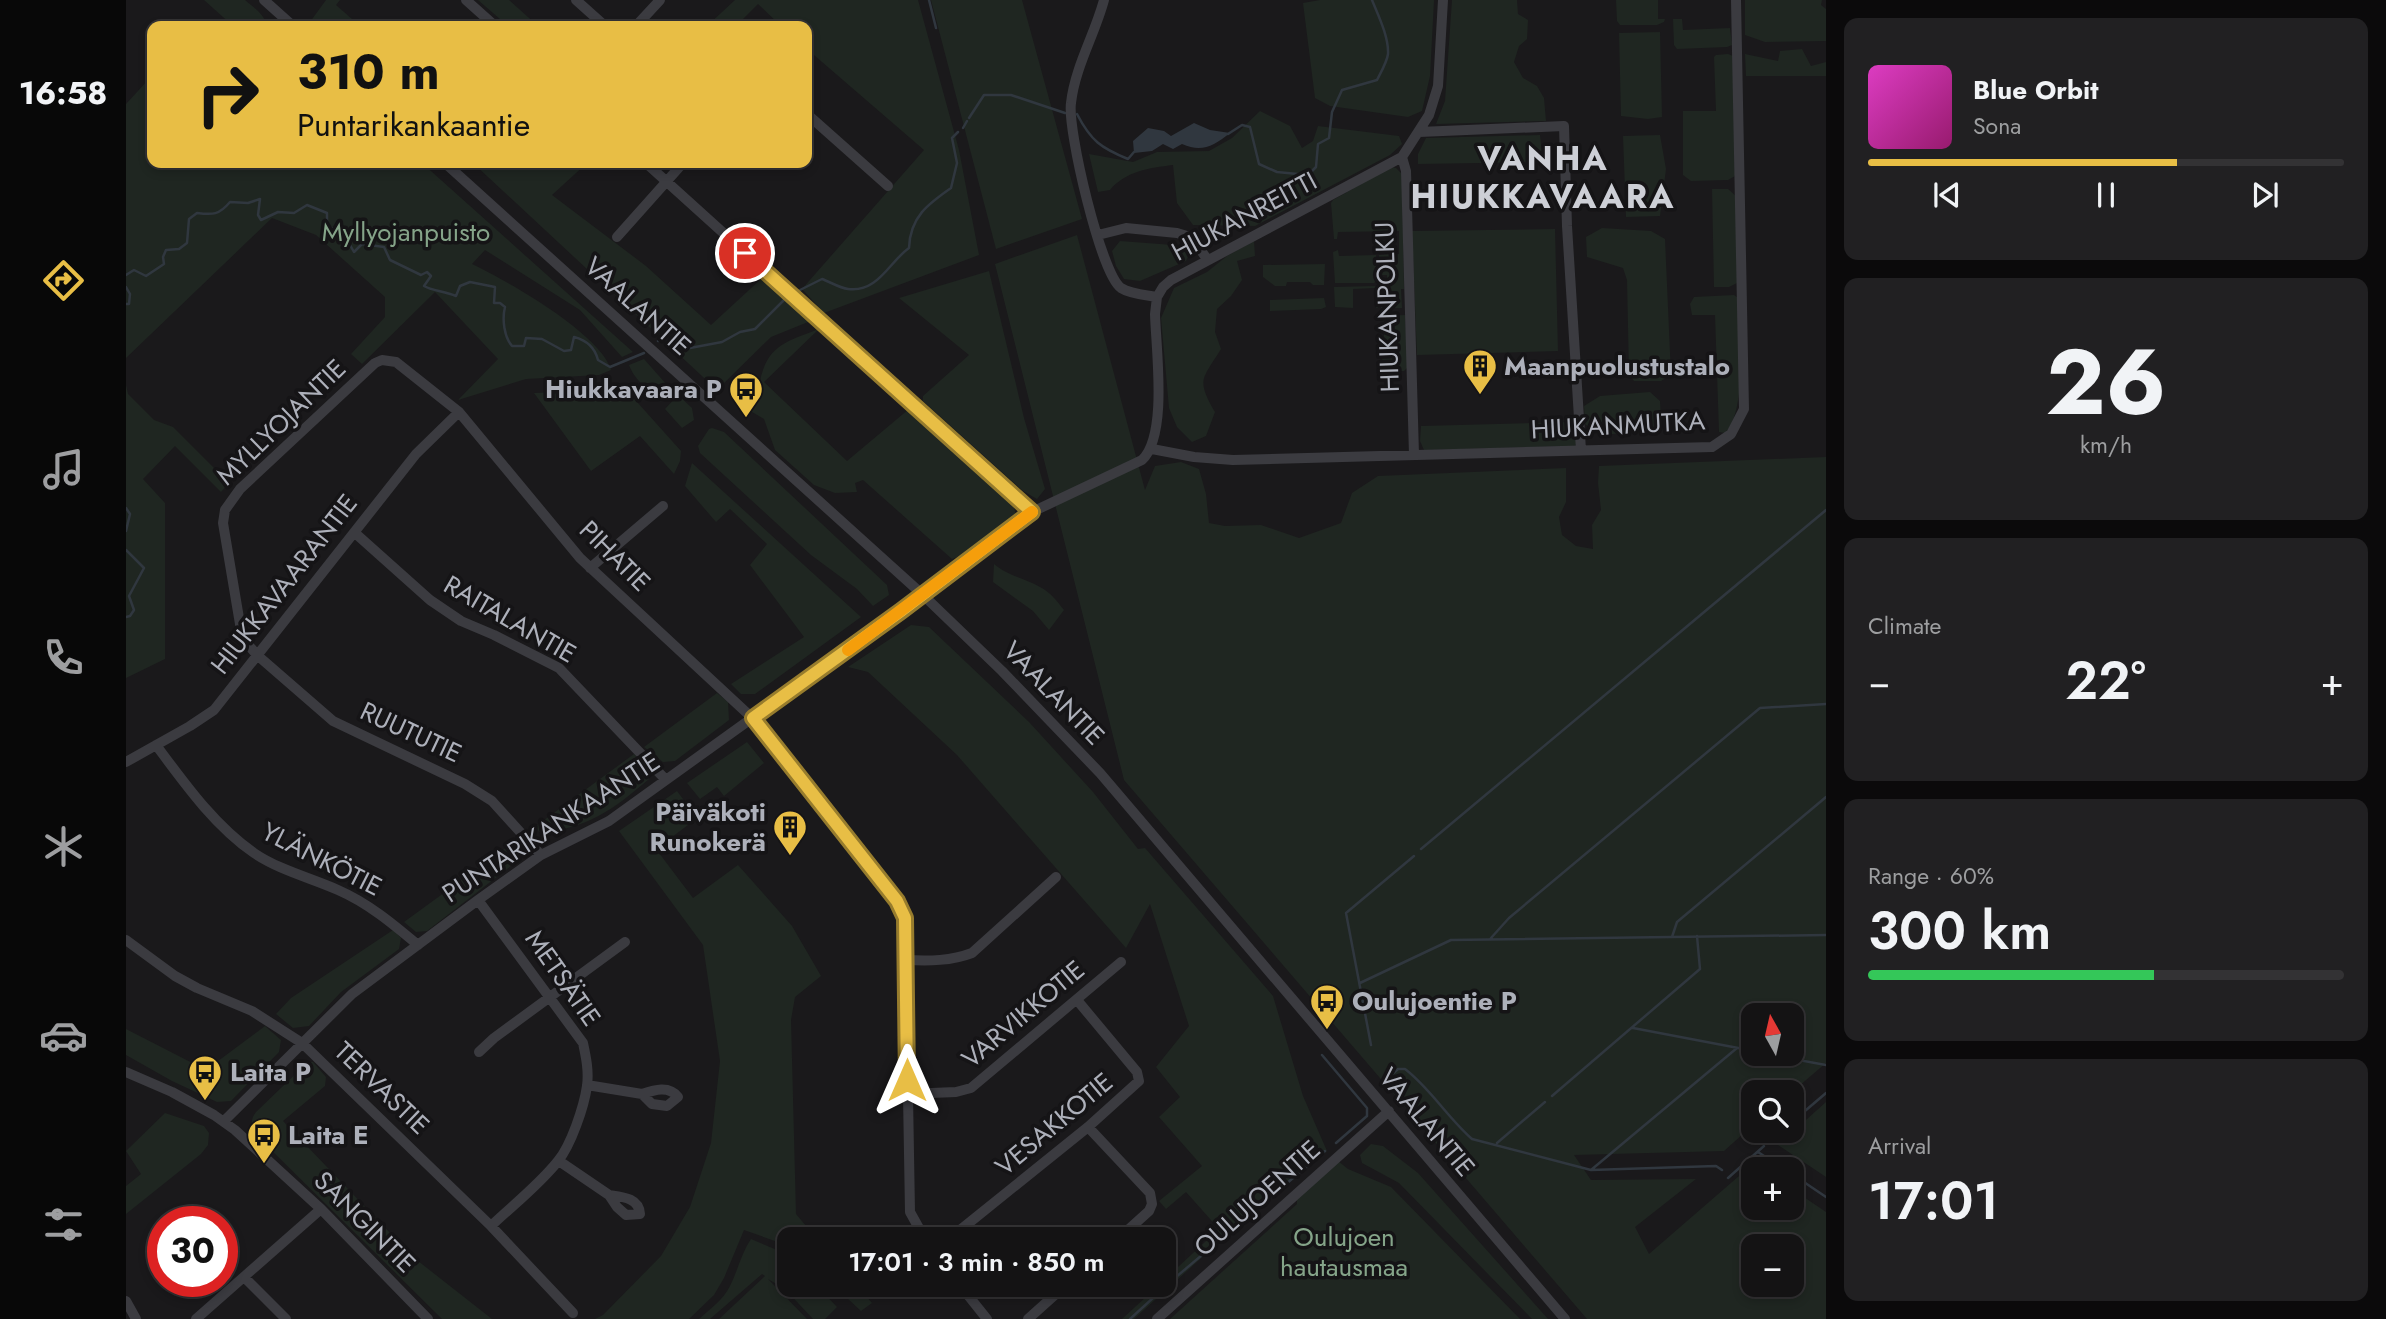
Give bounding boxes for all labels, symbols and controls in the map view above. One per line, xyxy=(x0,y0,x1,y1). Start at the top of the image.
text: 310 m xyxy=(297,37,440,107)
icon: right xyxy=(182,49,273,140)
text: 16:58 xyxy=(19,70,107,116)
text: Blue Orbit xyxy=(1973,71,2098,109)
text: Puntarikankaantie xyxy=(297,102,530,148)
text: Sona xyxy=(1973,109,2021,143)
district label: VANHA HIUKKAVAARA xyxy=(1411,135,1675,220)
street label: HIUKANREITTI xyxy=(1165,162,1323,270)
icon: previous xyxy=(1928,176,1966,214)
icon: pause xyxy=(2087,176,2125,214)
icon: next xyxy=(2246,176,2284,214)
park label: Myllyojanpuisto xyxy=(322,213,490,251)
street label: HIUKANPOLKU xyxy=(1365,221,1409,393)
pin xyxy=(715,223,775,283)
icon: arrive xyxy=(726,234,764,272)
street label: VAALANTIE xyxy=(576,248,700,364)
icon: directions xyxy=(39,256,88,305)
text: 26 xyxy=(2046,317,2166,448)
building icon: Maanpuolustustalo xyxy=(1461,347,1499,396)
place label: Maanpuolustustalo xyxy=(1504,347,1730,385)
street label: MYLLYOJANTIE xyxy=(208,350,354,494)
place label: Hiukkavaara P xyxy=(545,370,722,408)
bus stop icon: Hiukkavaara P xyxy=(727,370,765,419)
street label: HIUKANMUTKA xyxy=(1530,401,1707,449)
text: km/h xyxy=(2080,428,2132,462)
icon: music xyxy=(39,445,88,494)
street label: HIUKKAVAARANTIE xyxy=(201,486,367,682)
street label: PIHATIE xyxy=(571,512,659,600)
street label: RAITALANTIE xyxy=(437,566,583,672)
text: Climate xyxy=(1868,609,1941,643)
street label: VAALANTIE xyxy=(994,632,1114,754)
icon: phone xyxy=(39,633,88,682)
text: 22° xyxy=(2065,643,2146,719)
text: − xyxy=(1868,654,1890,709)
text: + xyxy=(2321,654,2344,709)
street label: RUUTUTIE xyxy=(354,692,468,772)
street label: PUNTARIKANKAANTIE xyxy=(435,742,667,912)
place label: Päiväkoti Runokerä xyxy=(650,793,766,861)
building icon: Päiväkoti Runokerä xyxy=(771,808,809,857)
street label: YLÄNKÖTIE xyxy=(255,812,389,906)
icon: climate xyxy=(39,822,88,871)
text: Range · 60% xyxy=(1868,859,1994,893)
text: 300 km xyxy=(1868,893,2051,969)
street label: METSÄTIE xyxy=(516,922,610,1034)
street label: VARVIKKOTIE xyxy=(953,951,1093,1077)
bus stop icon: Oulujoentie P xyxy=(1308,982,1346,1031)
place label: Oulujoentie P xyxy=(1352,982,1517,1020)
north arrow xyxy=(1741,1003,1804,1066)
map controls xyxy=(1741,1003,1804,1297)
icon: car xyxy=(39,1011,88,1060)
street label: TERVASTIE xyxy=(326,1033,438,1143)
position arrow xyxy=(870,1043,944,1117)
bus stop icon: Laita P xyxy=(186,1053,224,1102)
place label: Laita P xyxy=(230,1053,311,1091)
street label: VAALANTIE xyxy=(1370,1059,1484,1185)
street label: VESAKKOTIE xyxy=(987,1063,1121,1185)
button: search xyxy=(1741,1080,1804,1143)
bus stop icon: Laita E xyxy=(245,1116,283,1165)
place label: Laita E xyxy=(288,1116,369,1154)
text: Arrival xyxy=(1868,1129,1931,1163)
street label: OULUJOENTIE xyxy=(1185,1131,1329,1265)
button: + xyxy=(1741,1157,1804,1220)
street label: SANGINTIE xyxy=(305,1162,425,1282)
text: 17:01 xyxy=(1868,1163,1999,1239)
icon: filters xyxy=(39,1200,88,1249)
speed limit sign: 30 xyxy=(147,1206,238,1297)
park label: Oulujoen hautausmaa xyxy=(1280,1218,1408,1286)
button: − xyxy=(1741,1234,1804,1297)
text: 17:01 · 3 min · 850 m xyxy=(848,1243,1105,1281)

